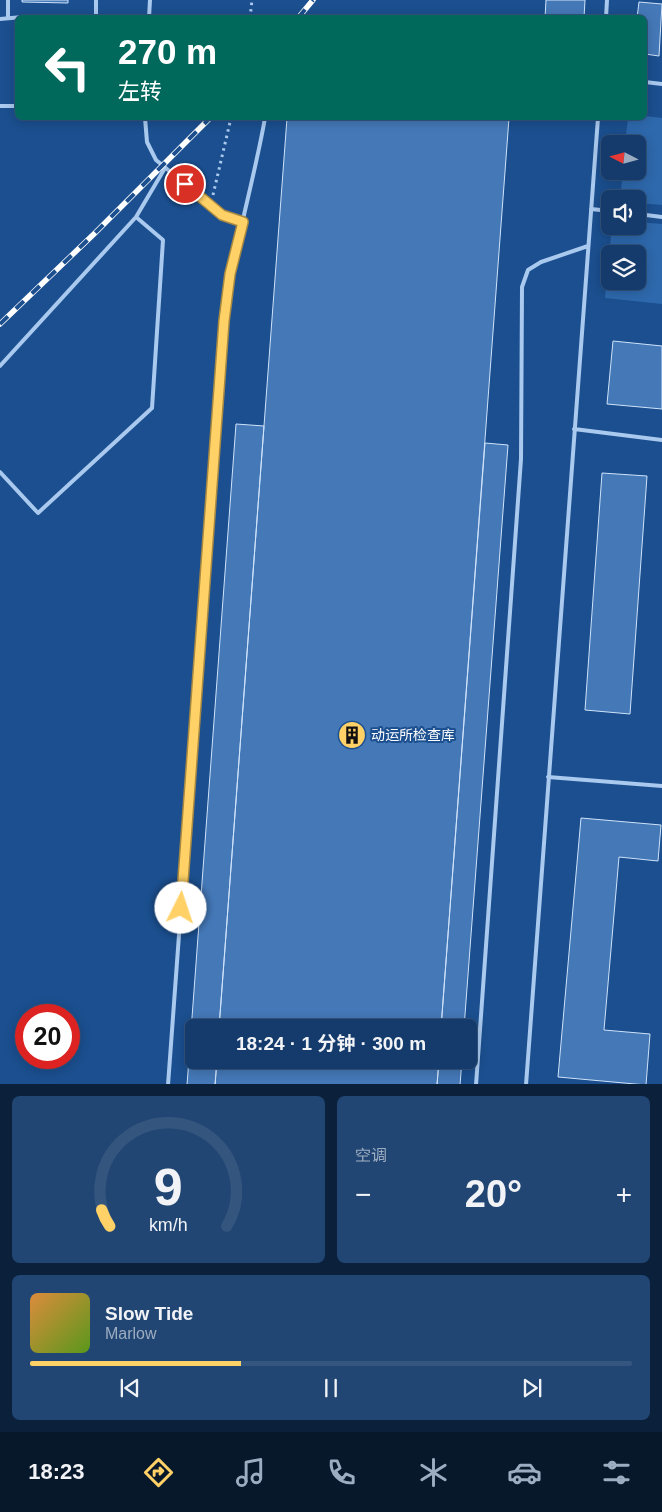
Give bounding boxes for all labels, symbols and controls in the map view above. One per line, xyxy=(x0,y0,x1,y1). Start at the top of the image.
text: 270 m xyxy=(118,32,217,71)
icon: left xyxy=(35,35,100,100)
text: 左转 xyxy=(118,79,162,104)
north arrow xyxy=(601,135,646,180)
map controls xyxy=(601,135,646,290)
pin xyxy=(164,163,206,205)
icon: arrive xyxy=(171,170,199,198)
button: sound xyxy=(601,190,646,235)
button: layers xyxy=(601,245,646,290)
building icon: 动运所检查库 xyxy=(337,720,367,750)
place label: 动运所检查库 xyxy=(371,727,455,743)
position arrow xyxy=(154,881,206,933)
speed limit sign: 20 xyxy=(15,1004,80,1069)
text: 18:24 · 1 分钟 · 300 m xyxy=(236,1033,426,1054)
text: 空调 xyxy=(355,1147,387,1164)
text: 9 xyxy=(154,1158,183,1216)
text: 20° xyxy=(465,1173,522,1215)
text: − xyxy=(355,1179,371,1210)
text: + xyxy=(616,1179,632,1210)
text: km/h xyxy=(149,1215,188,1235)
text: Slow Tide xyxy=(105,1303,193,1324)
text: Marlow xyxy=(105,1325,157,1342)
icon: previous xyxy=(116,1374,144,1402)
icon: pause xyxy=(317,1374,345,1402)
icon: next xyxy=(518,1374,546,1402)
icon: directions xyxy=(141,1455,176,1490)
icon: music xyxy=(233,1455,268,1490)
icon: phone xyxy=(324,1455,359,1490)
icon: climate xyxy=(416,1455,451,1490)
icon: car xyxy=(507,1455,542,1490)
icon: filters xyxy=(599,1455,634,1490)
text: 18:23 xyxy=(28,1459,85,1484)

